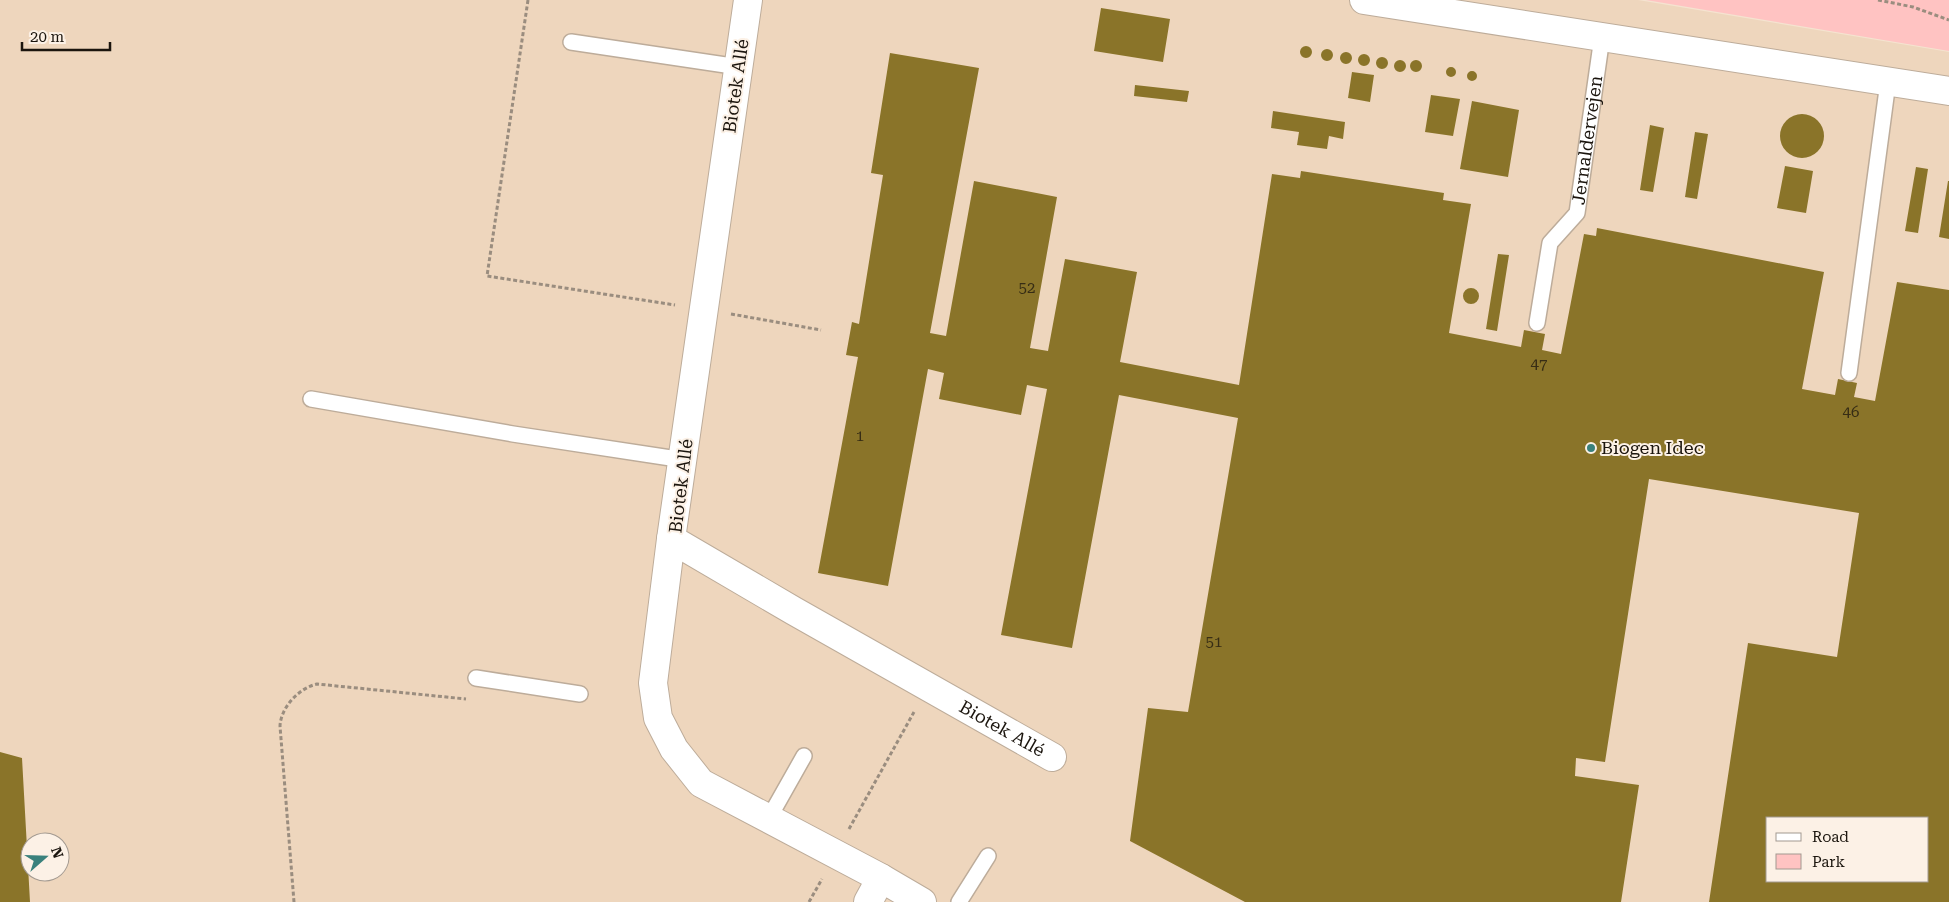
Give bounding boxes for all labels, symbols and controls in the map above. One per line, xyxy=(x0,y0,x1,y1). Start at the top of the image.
scale bar xyxy=(22,20,110,52)
text: 20 m xyxy=(30,28,65,46)
street label: Biotek Allé xyxy=(719,37,753,134)
street label: Jernaldervejen xyxy=(1567,74,1606,206)
house number: 52 xyxy=(1019,279,1035,297)
house number: 47 xyxy=(1531,355,1547,373)
house number: 46 xyxy=(1843,403,1859,421)
house number: 1 xyxy=(856,427,864,445)
street label: Biotek Allé xyxy=(664,437,697,534)
place label: Biogen Idec xyxy=(1601,437,1704,458)
marker: Biogen Idec xyxy=(1585,442,1597,454)
house number: 51 xyxy=(1206,633,1222,651)
street label: Biotek Allé xyxy=(956,696,1049,761)
legend xyxy=(1766,817,1929,882)
text: Road xyxy=(1812,828,1849,846)
north arrow xyxy=(20,832,70,882)
text: N xyxy=(48,845,67,861)
text: Park xyxy=(1812,853,1846,871)

